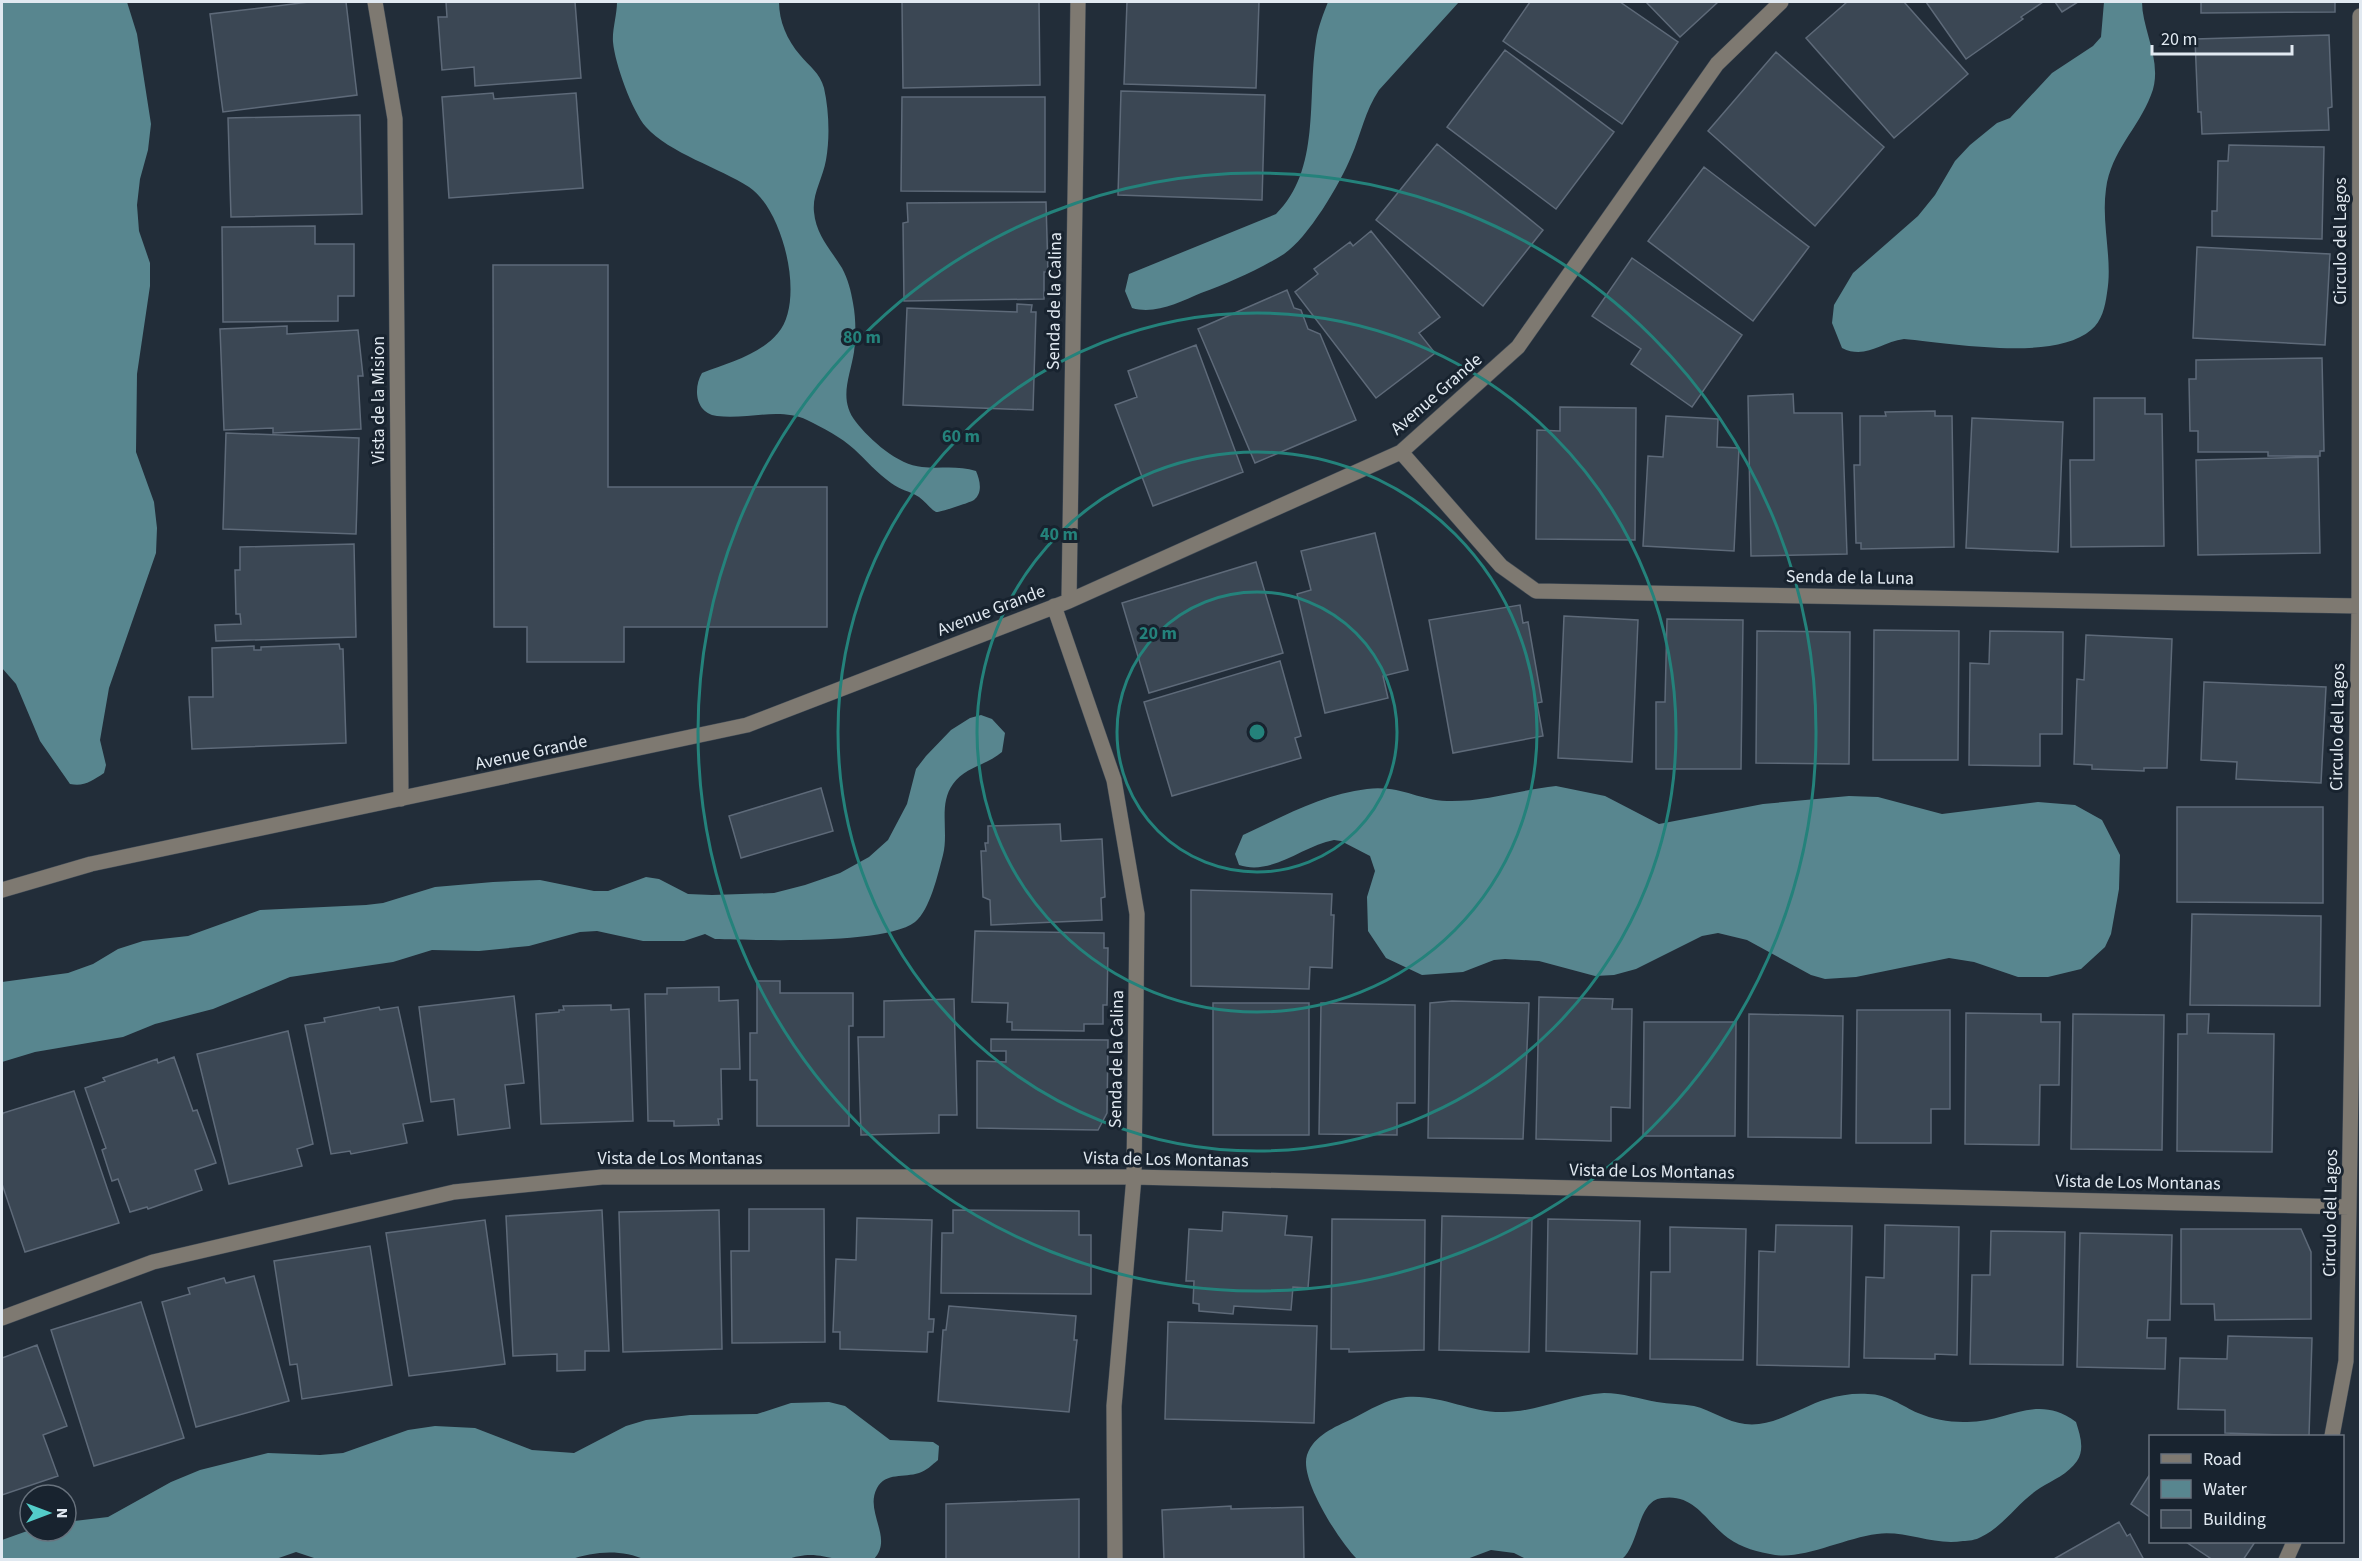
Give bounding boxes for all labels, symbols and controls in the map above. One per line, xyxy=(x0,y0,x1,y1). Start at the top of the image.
scale bar xyxy=(2152,18,2292,56)
text: 20 m xyxy=(2161,27,2197,52)
street label: Circulo del Lagos xyxy=(2328,177,2353,305)
street label: Senda de la Calina xyxy=(1041,232,1068,370)
text: 80 m xyxy=(843,325,881,350)
street label: Vista de la Mision xyxy=(366,336,391,464)
street label: Avenue Grande xyxy=(1385,348,1488,441)
text: 60 m xyxy=(942,424,980,449)
text: 40 m xyxy=(1040,522,1078,547)
street label: Senda de la Luna xyxy=(1786,564,1914,591)
street label: Avenue Grande xyxy=(934,578,1049,643)
text: 20 m xyxy=(1139,621,1177,646)
street label: Circulo del Lagos xyxy=(2324,663,2351,791)
centre of rings xyxy=(1247,722,1267,742)
street label: Avenue Grande xyxy=(473,728,589,777)
street label: Senda de la Calina xyxy=(1103,990,1130,1128)
street label: Vista de Los Montanas xyxy=(597,1146,763,1171)
street label: Vista de Los Montanas xyxy=(1083,1146,1249,1173)
street label: Circulo del Lagos xyxy=(2317,1149,2344,1277)
street label: Vista de Los Montanas xyxy=(1569,1158,1735,1185)
street label: Vista de Los Montanas xyxy=(2055,1169,2221,1196)
legend xyxy=(2149,1435,2344,1543)
text: Road xyxy=(2203,1447,2242,1472)
text: Water xyxy=(2203,1477,2247,1502)
north arrow xyxy=(18,1483,78,1543)
text: Building xyxy=(2203,1507,2266,1532)
text: N xyxy=(51,1508,73,1518)

